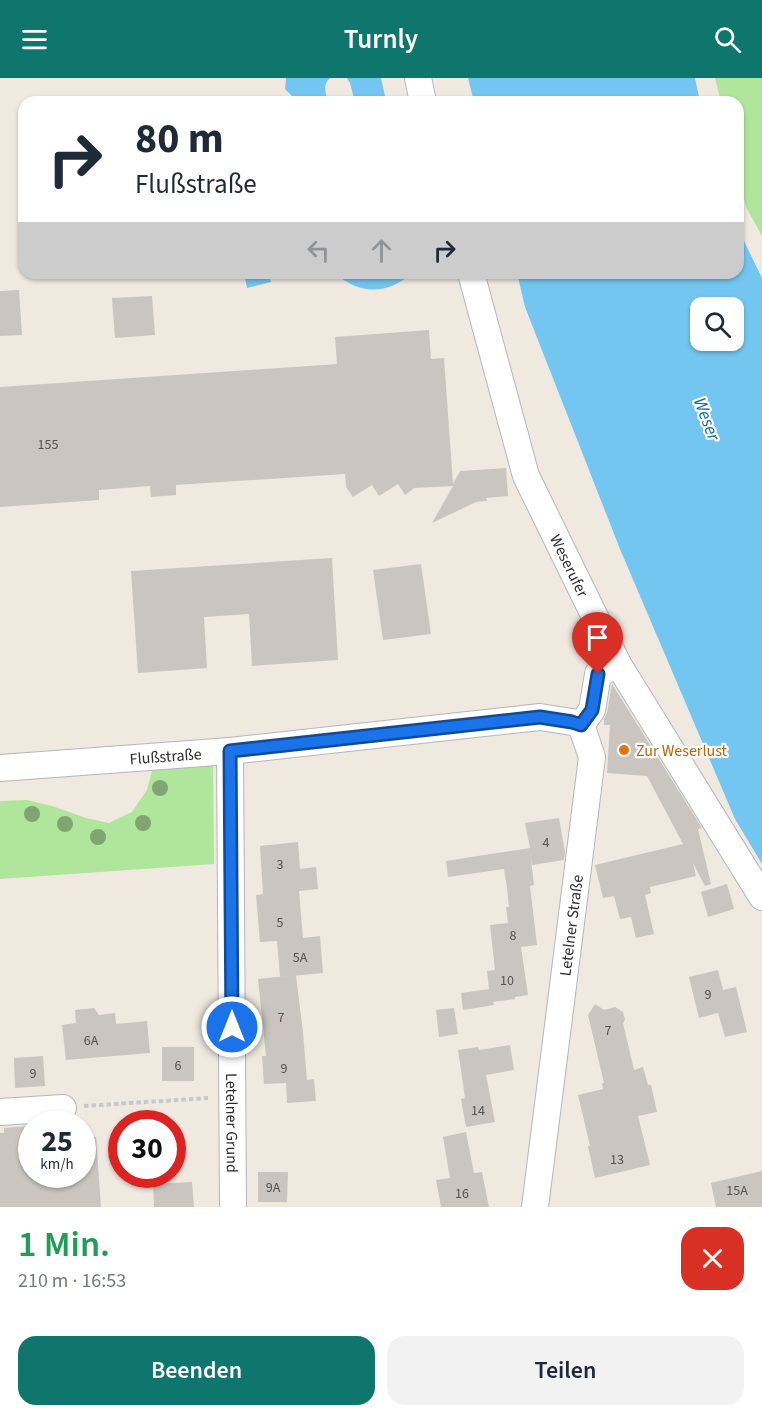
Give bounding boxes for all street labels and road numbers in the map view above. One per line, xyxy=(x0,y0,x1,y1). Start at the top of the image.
street label: Weserufer xyxy=(544,531,594,602)
street label: Flußstraße xyxy=(129,743,202,770)
street label: Letelner Straße xyxy=(554,873,589,977)
street label: Letelner Grund xyxy=(220,1073,243,1173)

